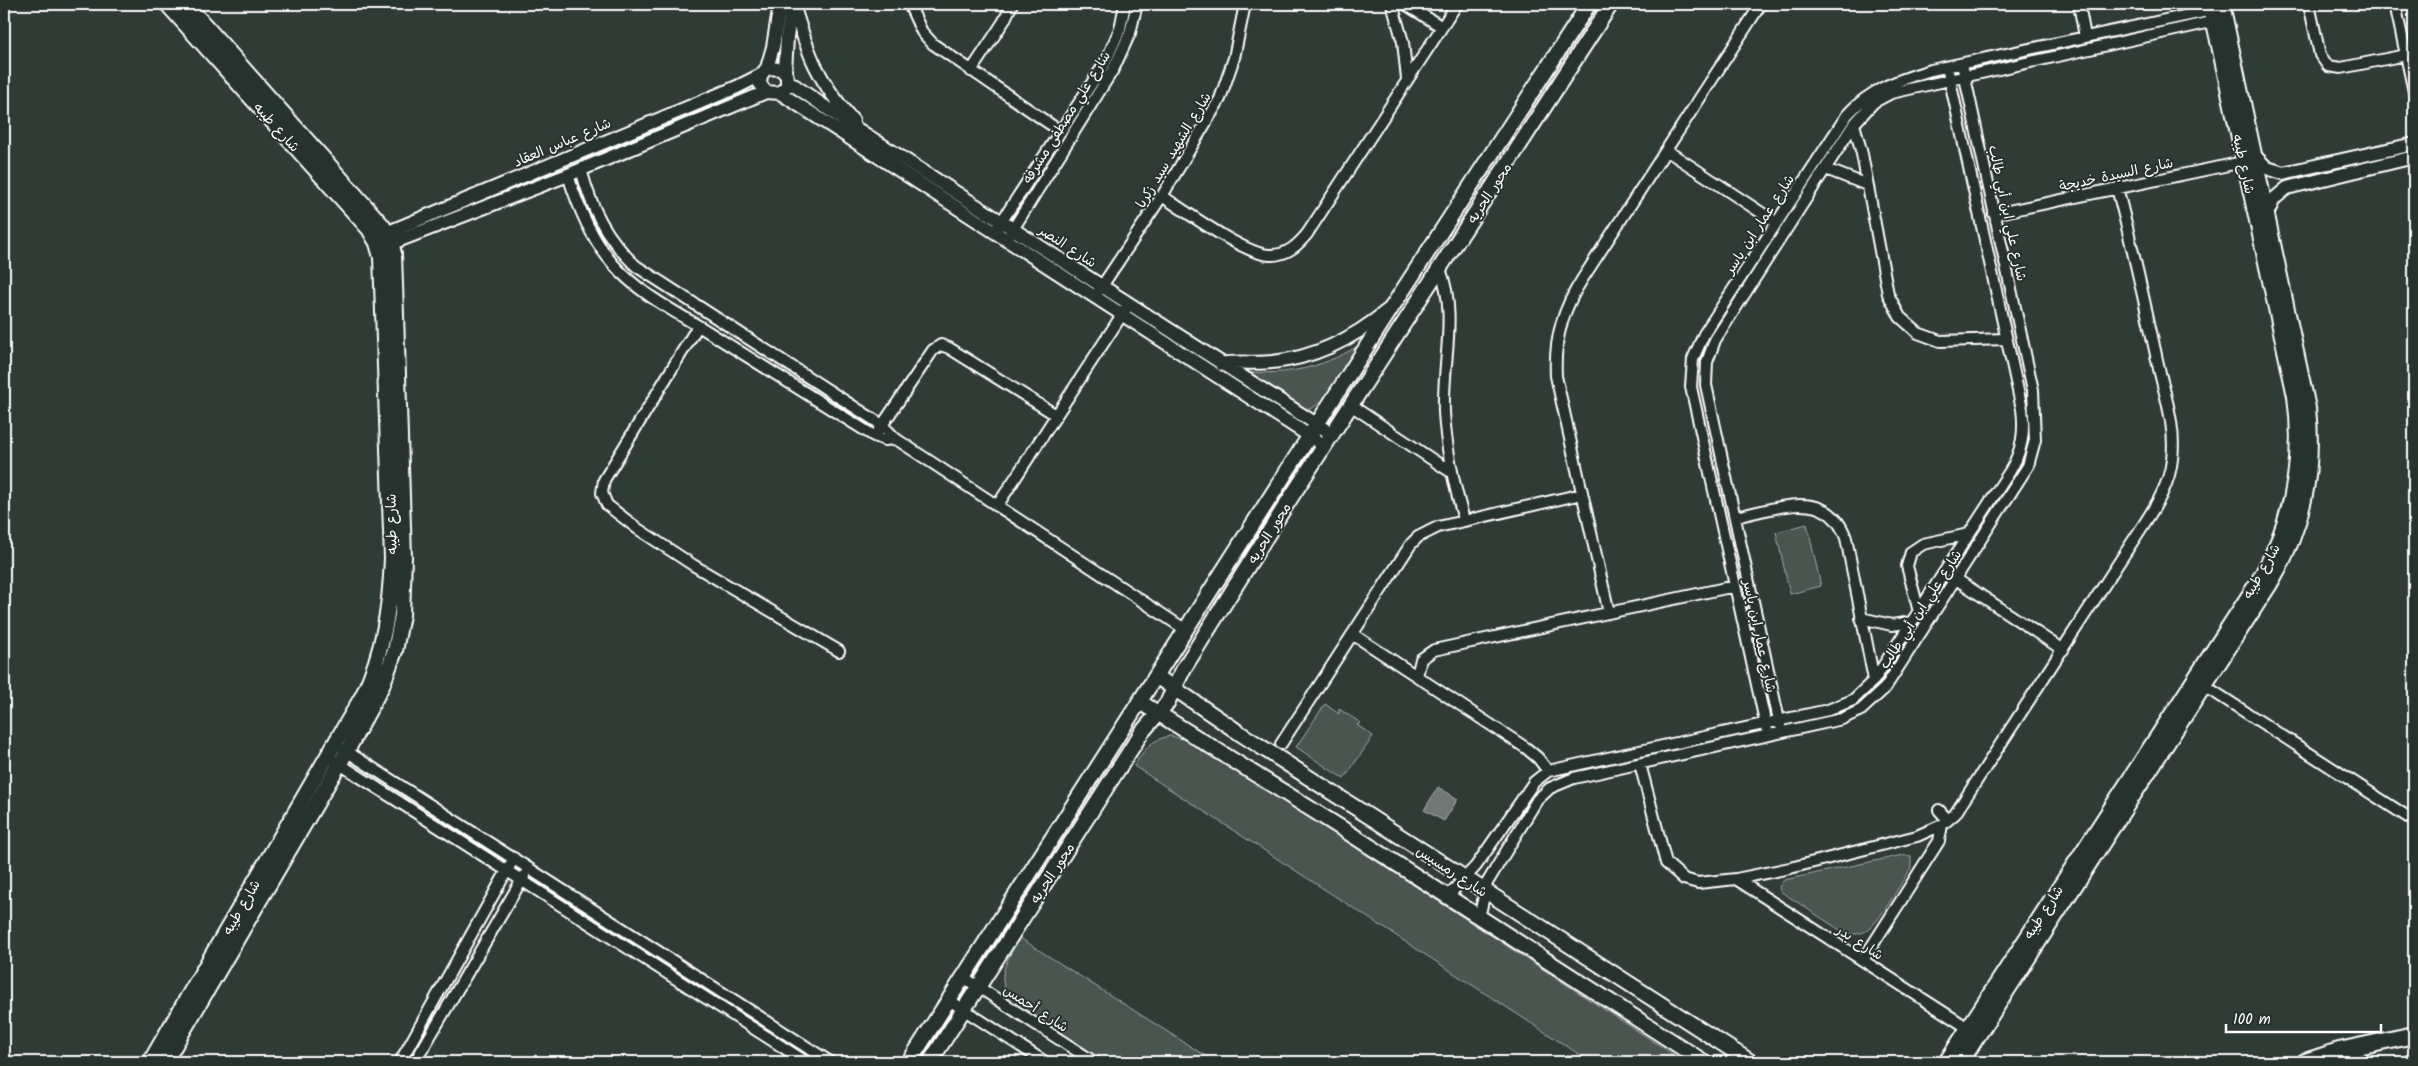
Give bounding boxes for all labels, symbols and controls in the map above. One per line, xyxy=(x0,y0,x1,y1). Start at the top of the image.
street label: شارع علي مصطفى مشرفه xyxy=(1017,47,1118,189)
street label: شارع الشهيد سيد زكريا xyxy=(1130,88,1217,213)
street label: شارع طيبه xyxy=(248,98,305,158)
street label: شارع عباس العقاد xyxy=(510,112,615,173)
street label: شارع طيبه xyxy=(2226,132,2260,196)
street label: شارع علي ابن أبي طالب xyxy=(1981,143,2032,283)
street label: شارع السيدة خديجة xyxy=(2057,152,2175,198)
street label: محور الحريه xyxy=(1462,159,1518,228)
street label: شارع عمار ابن ياسر xyxy=(1719,170,1800,280)
street label: شارع النصر xyxy=(1033,219,1101,274)
street label: شارع طيبه xyxy=(380,494,404,554)
street label: محور الحريه xyxy=(1242,498,1297,569)
street label: شارع طيبه xyxy=(2237,540,2287,603)
street label: شارع علي ابن أبي طالب xyxy=(1874,546,1969,674)
street label: شارع عمار ابن ياسر xyxy=(1736,577,1782,695)
street label: محور الحريه xyxy=(1025,839,1081,908)
street label: شارع رمسيس xyxy=(1411,841,1491,903)
street label: شارع طيبه xyxy=(217,876,267,939)
street label: شارع طيبه xyxy=(2018,881,2070,944)
street label: شارع بدر xyxy=(1831,919,1887,966)
street label: شارع أحمس xyxy=(998,979,1073,1038)
scale bar xyxy=(2226,1001,2380,1033)
text: 100 m xyxy=(2233,1008,2271,1032)

